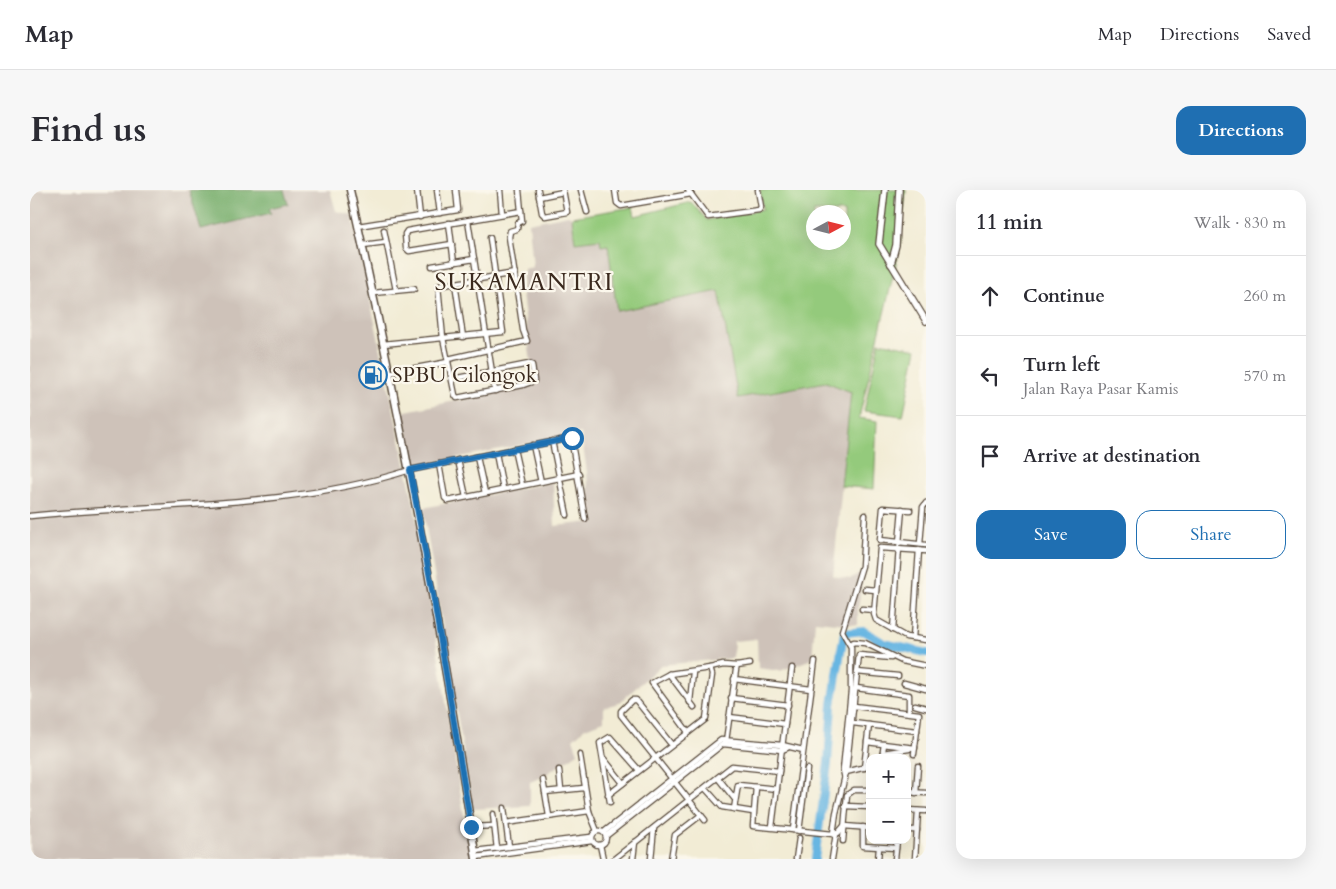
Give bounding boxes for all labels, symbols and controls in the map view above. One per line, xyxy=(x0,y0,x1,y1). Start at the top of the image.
text: Map xyxy=(25,18,74,51)
text: Map xyxy=(1098,22,1132,47)
text: Directions xyxy=(1160,22,1239,47)
text: Saved xyxy=(1267,22,1311,47)
text: Find us xyxy=(30,106,146,154)
button: Directions xyxy=(1176,106,1306,155)
north arrow xyxy=(806,205,851,250)
text: 11 min xyxy=(976,208,1043,237)
text: Walk · 830 m xyxy=(1194,212,1286,234)
district label: SUKAMANTRI xyxy=(434,266,614,299)
icon: ahead xyxy=(976,282,1004,310)
text: Continue xyxy=(1023,283,1105,309)
text: 260 m xyxy=(1244,285,1286,307)
text: Turn left xyxy=(1023,352,1100,378)
fuel station icon: SPBU Cilongok xyxy=(358,360,388,390)
place label: SPBU Cilongok xyxy=(392,361,538,390)
icon: left xyxy=(976,362,1004,390)
text: 570 m xyxy=(1244,365,1286,387)
text: Jalan Raya Pasar Kamis xyxy=(1023,378,1178,400)
route start xyxy=(561,427,584,450)
icon: arrive xyxy=(976,442,1004,470)
text: Arrive at destination xyxy=(1023,443,1200,469)
button: Save xyxy=(976,510,1126,559)
button: Share xyxy=(1136,510,1286,559)
map controls xyxy=(866,754,911,844)
button: + xyxy=(866,754,911,799)
button: − xyxy=(866,799,911,844)
route end xyxy=(460,816,483,839)

